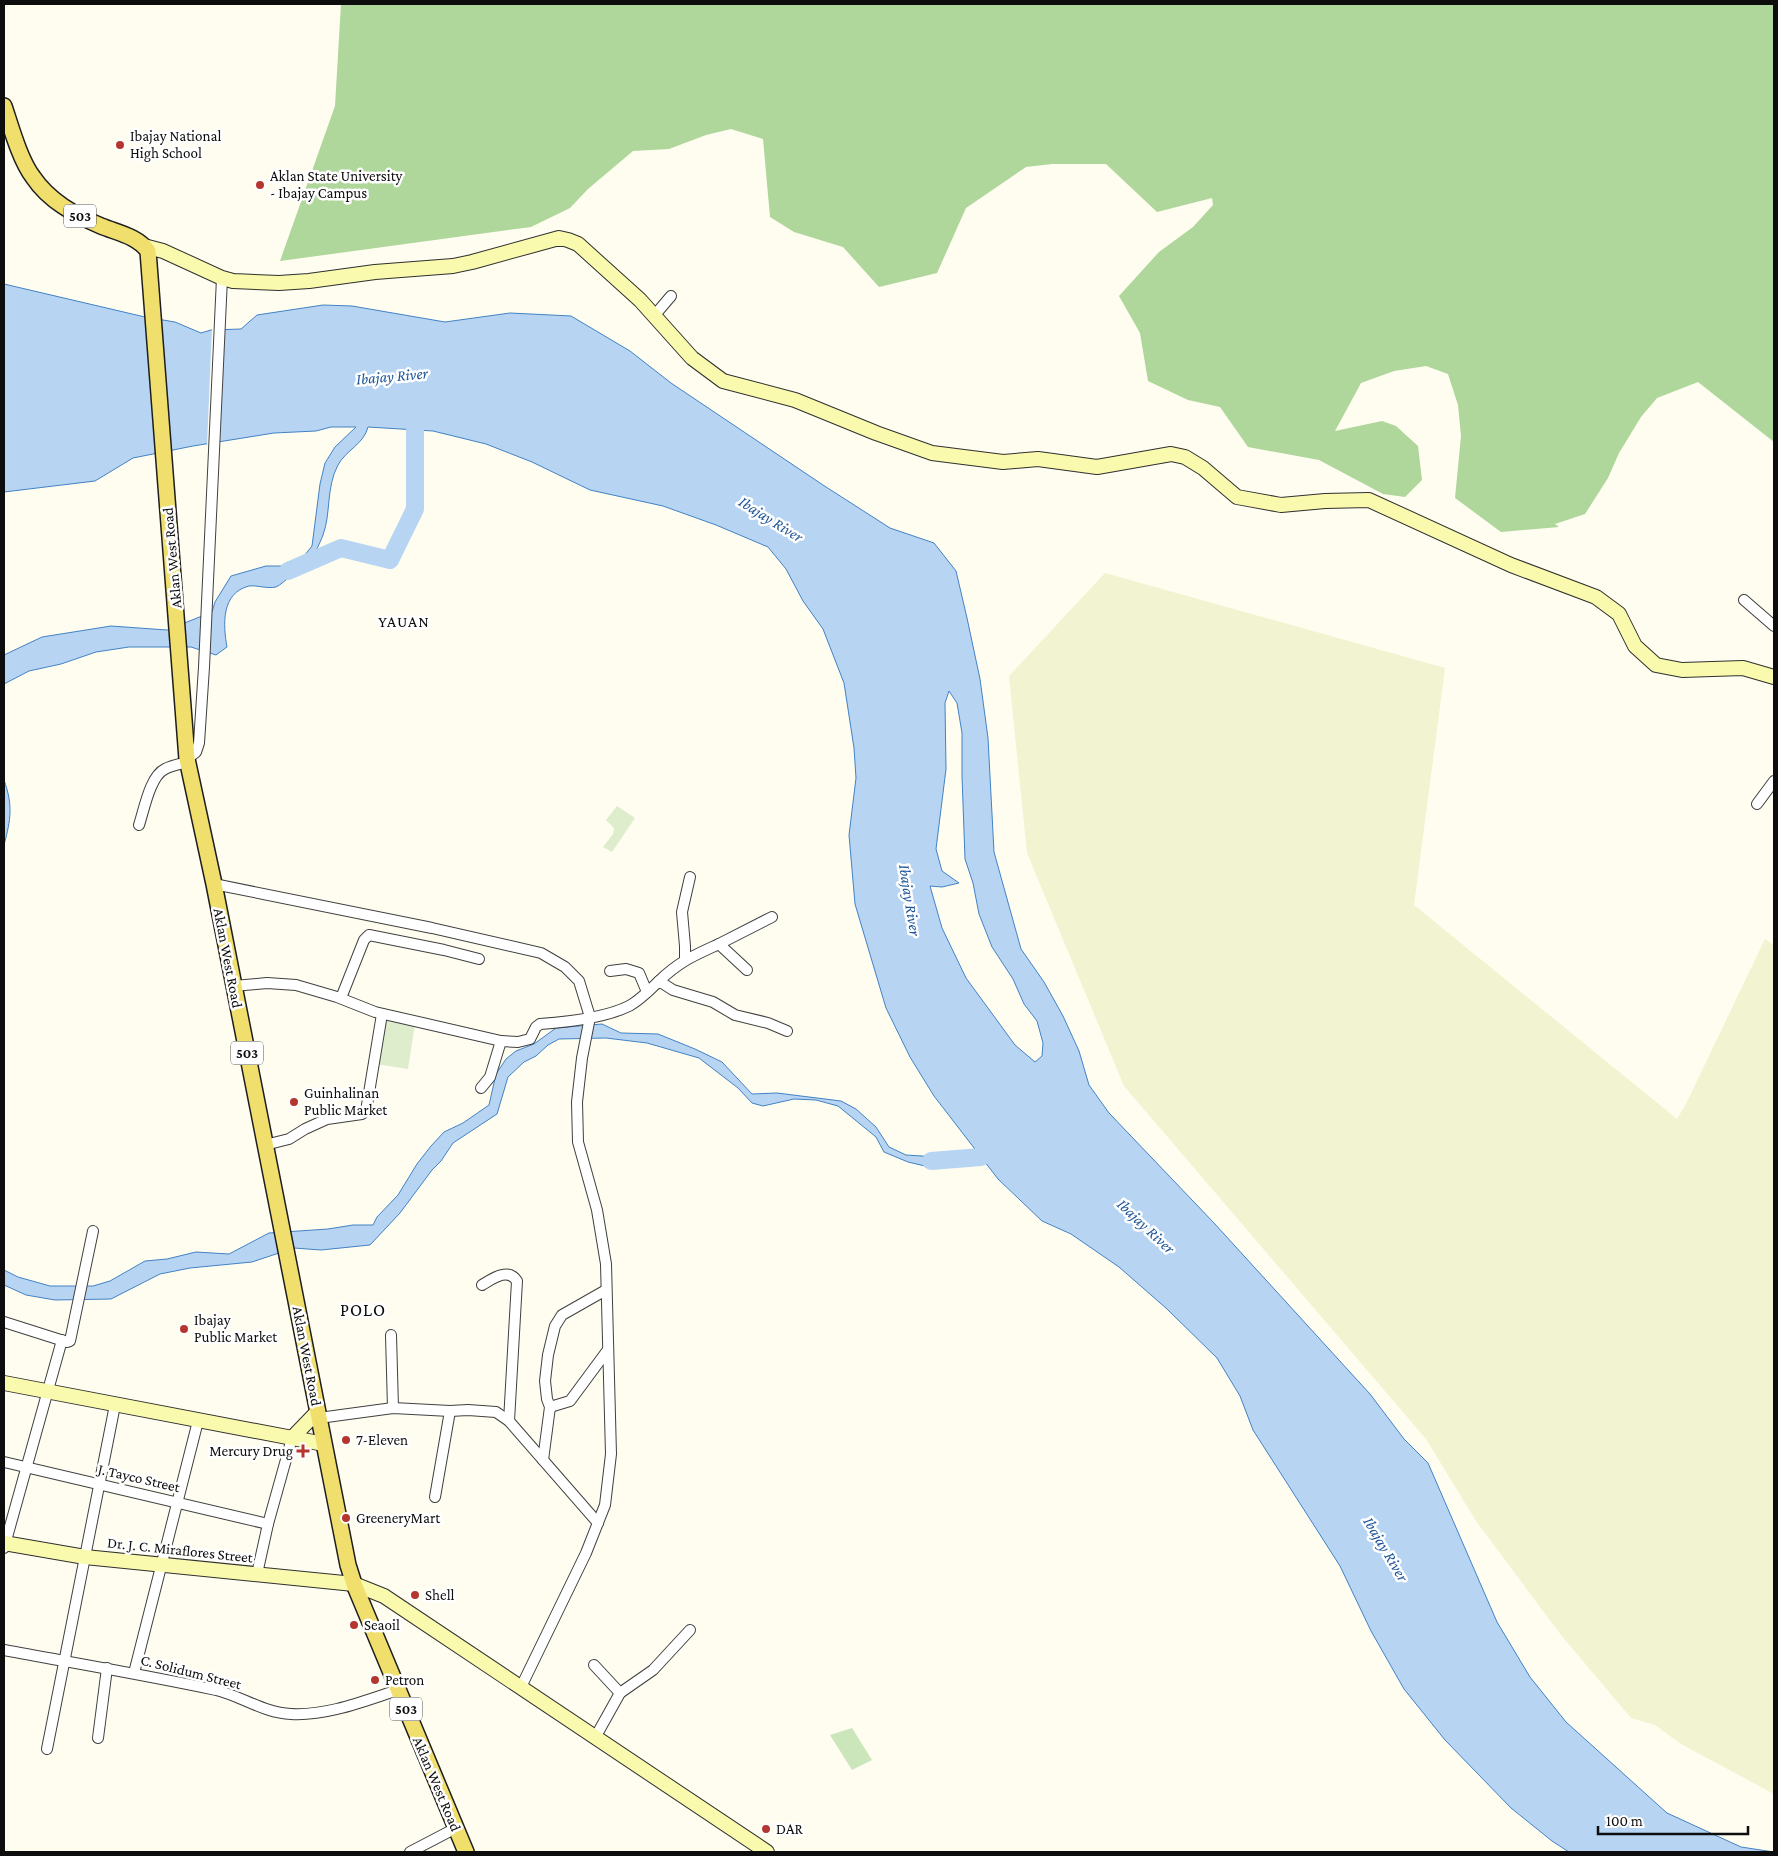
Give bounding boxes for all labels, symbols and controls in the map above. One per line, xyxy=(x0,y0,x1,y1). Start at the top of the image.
place label: Ibajay National High School xyxy=(130,128,221,162)
marker: Ibajay National High School xyxy=(114,139,126,151)
place label: Aklan State University - Ibajay Campus xyxy=(270,168,403,202)
marker: Aklan State University - Ibajay Campus xyxy=(254,179,266,191)
road number: 503 xyxy=(64,205,96,228)
water label: Ibajay River xyxy=(355,364,429,389)
water label: Ibajay River xyxy=(735,493,806,546)
street label: Aklan West Road xyxy=(160,507,184,609)
district label: YAUAN xyxy=(378,613,430,630)
water label: Ibajay River xyxy=(895,863,924,937)
street label: Aklan West Road xyxy=(210,907,246,1009)
road number: 503 xyxy=(231,1042,263,1064)
place label: Guinhalinan Public Market xyxy=(304,1085,388,1118)
marker: Guinhalinan Public Market xyxy=(288,1096,300,1108)
water label: Ibajay River xyxy=(1113,1195,1178,1258)
district label: POLO xyxy=(340,1300,386,1320)
street label: Aklan West Road xyxy=(289,1305,325,1407)
place label: Ibajay Public Market xyxy=(194,1312,278,1345)
marker: Ibajay Public Market xyxy=(178,1323,190,1335)
place label: 7-Eleven xyxy=(356,1432,408,1448)
marker: 7-Eleven xyxy=(340,1434,352,1446)
place label: Mercury Drug xyxy=(209,1443,293,1460)
marker: Mercury Drug xyxy=(297,1445,309,1457)
street label: J. Tayco Street xyxy=(94,1460,182,1496)
place label: GreeneryMart xyxy=(356,1510,441,1527)
marker: GreeneryMart xyxy=(340,1512,352,1524)
water label: Ibajay River xyxy=(1359,1514,1412,1585)
street label: Dr. J. C. Miraflores Street xyxy=(106,1534,255,1567)
place label: Shell xyxy=(425,1587,455,1603)
marker: Shell xyxy=(409,1589,421,1601)
place label: Seaoil xyxy=(364,1617,400,1633)
marker: Seaoil xyxy=(348,1619,360,1631)
street label: C. Solidum Street xyxy=(139,1652,244,1693)
place label: Petron xyxy=(385,1672,424,1688)
marker: Petron xyxy=(369,1674,381,1686)
road number: 503 xyxy=(390,1698,422,1720)
street label: Aklan West Road xyxy=(410,1734,464,1834)
scale bar xyxy=(1598,1804,1748,1836)
text: 100 m xyxy=(1606,1813,1643,1829)
place label: DAR xyxy=(776,1821,803,1837)
marker: DAR xyxy=(760,1823,772,1835)

